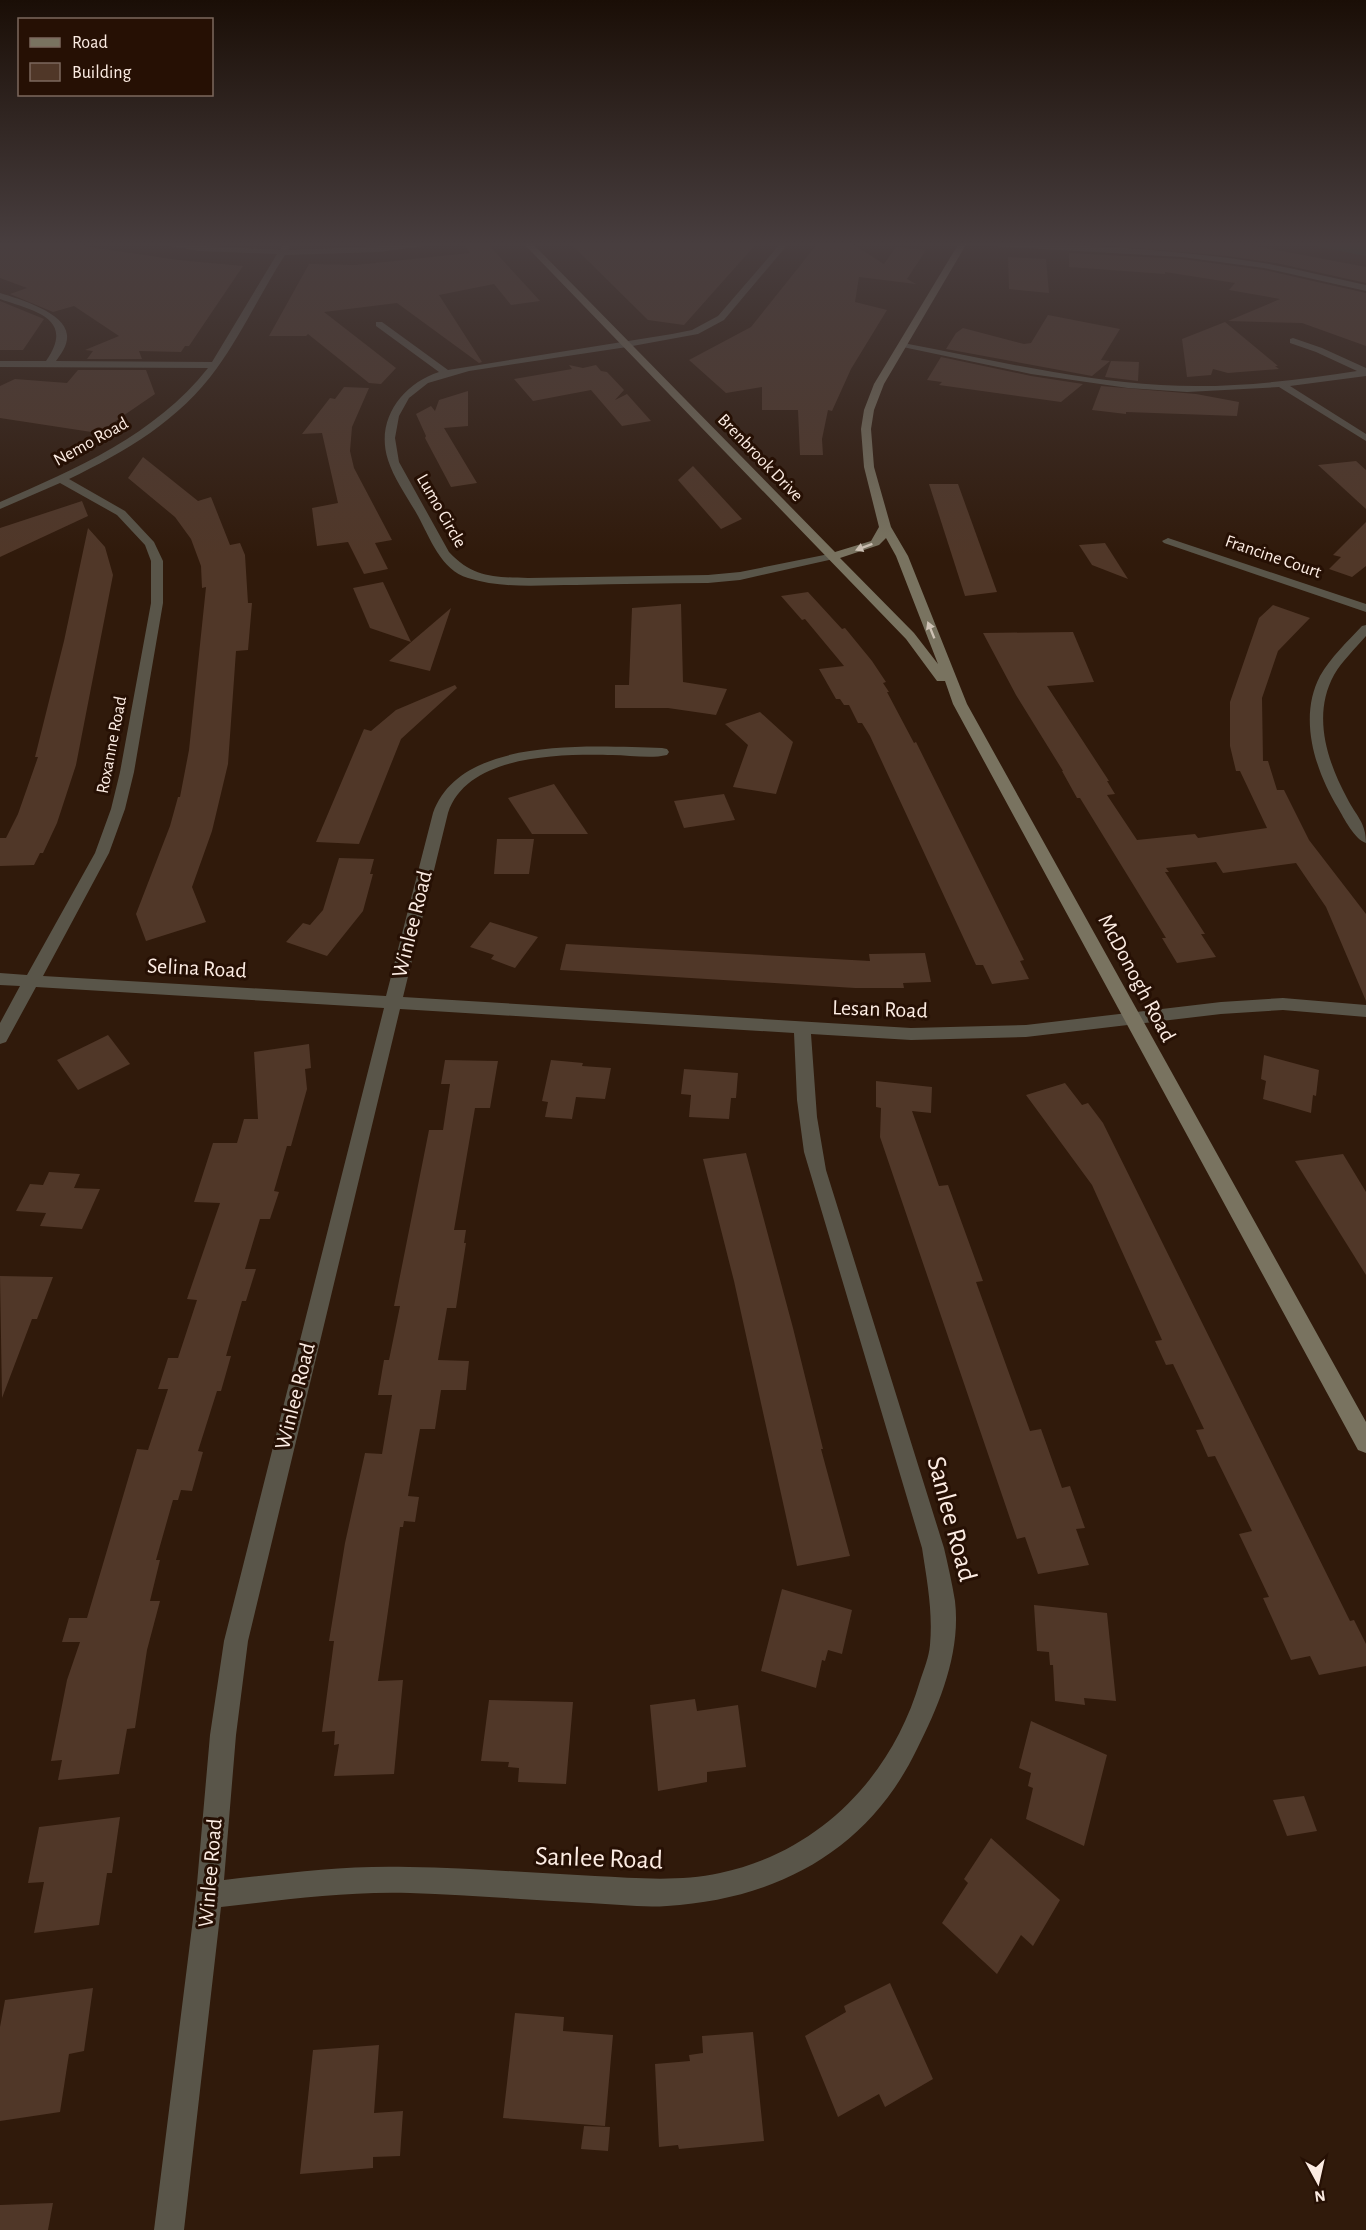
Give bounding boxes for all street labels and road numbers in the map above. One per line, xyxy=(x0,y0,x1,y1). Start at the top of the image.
street label: Brenbrook Drive xyxy=(714,411,806,505)
street label: Nemo Road xyxy=(51,414,131,470)
street label: Lumo Circle xyxy=(413,471,469,551)
street label: Francine Court xyxy=(1223,532,1324,582)
street label: Roxanne Road xyxy=(94,695,130,795)
street label: Winlee Road xyxy=(388,868,436,980)
street label: McDonogh Road xyxy=(1094,910,1180,1046)
street label: Selina Road xyxy=(147,954,247,982)
street label: Lesan Road xyxy=(832,996,928,1022)
street label: Winlee Road xyxy=(271,1340,319,1452)
street label: Sanlee Road xyxy=(922,1454,982,1584)
street label: Winlee Road xyxy=(194,1818,226,1928)
street label: Sanlee Road xyxy=(535,1842,663,1874)

